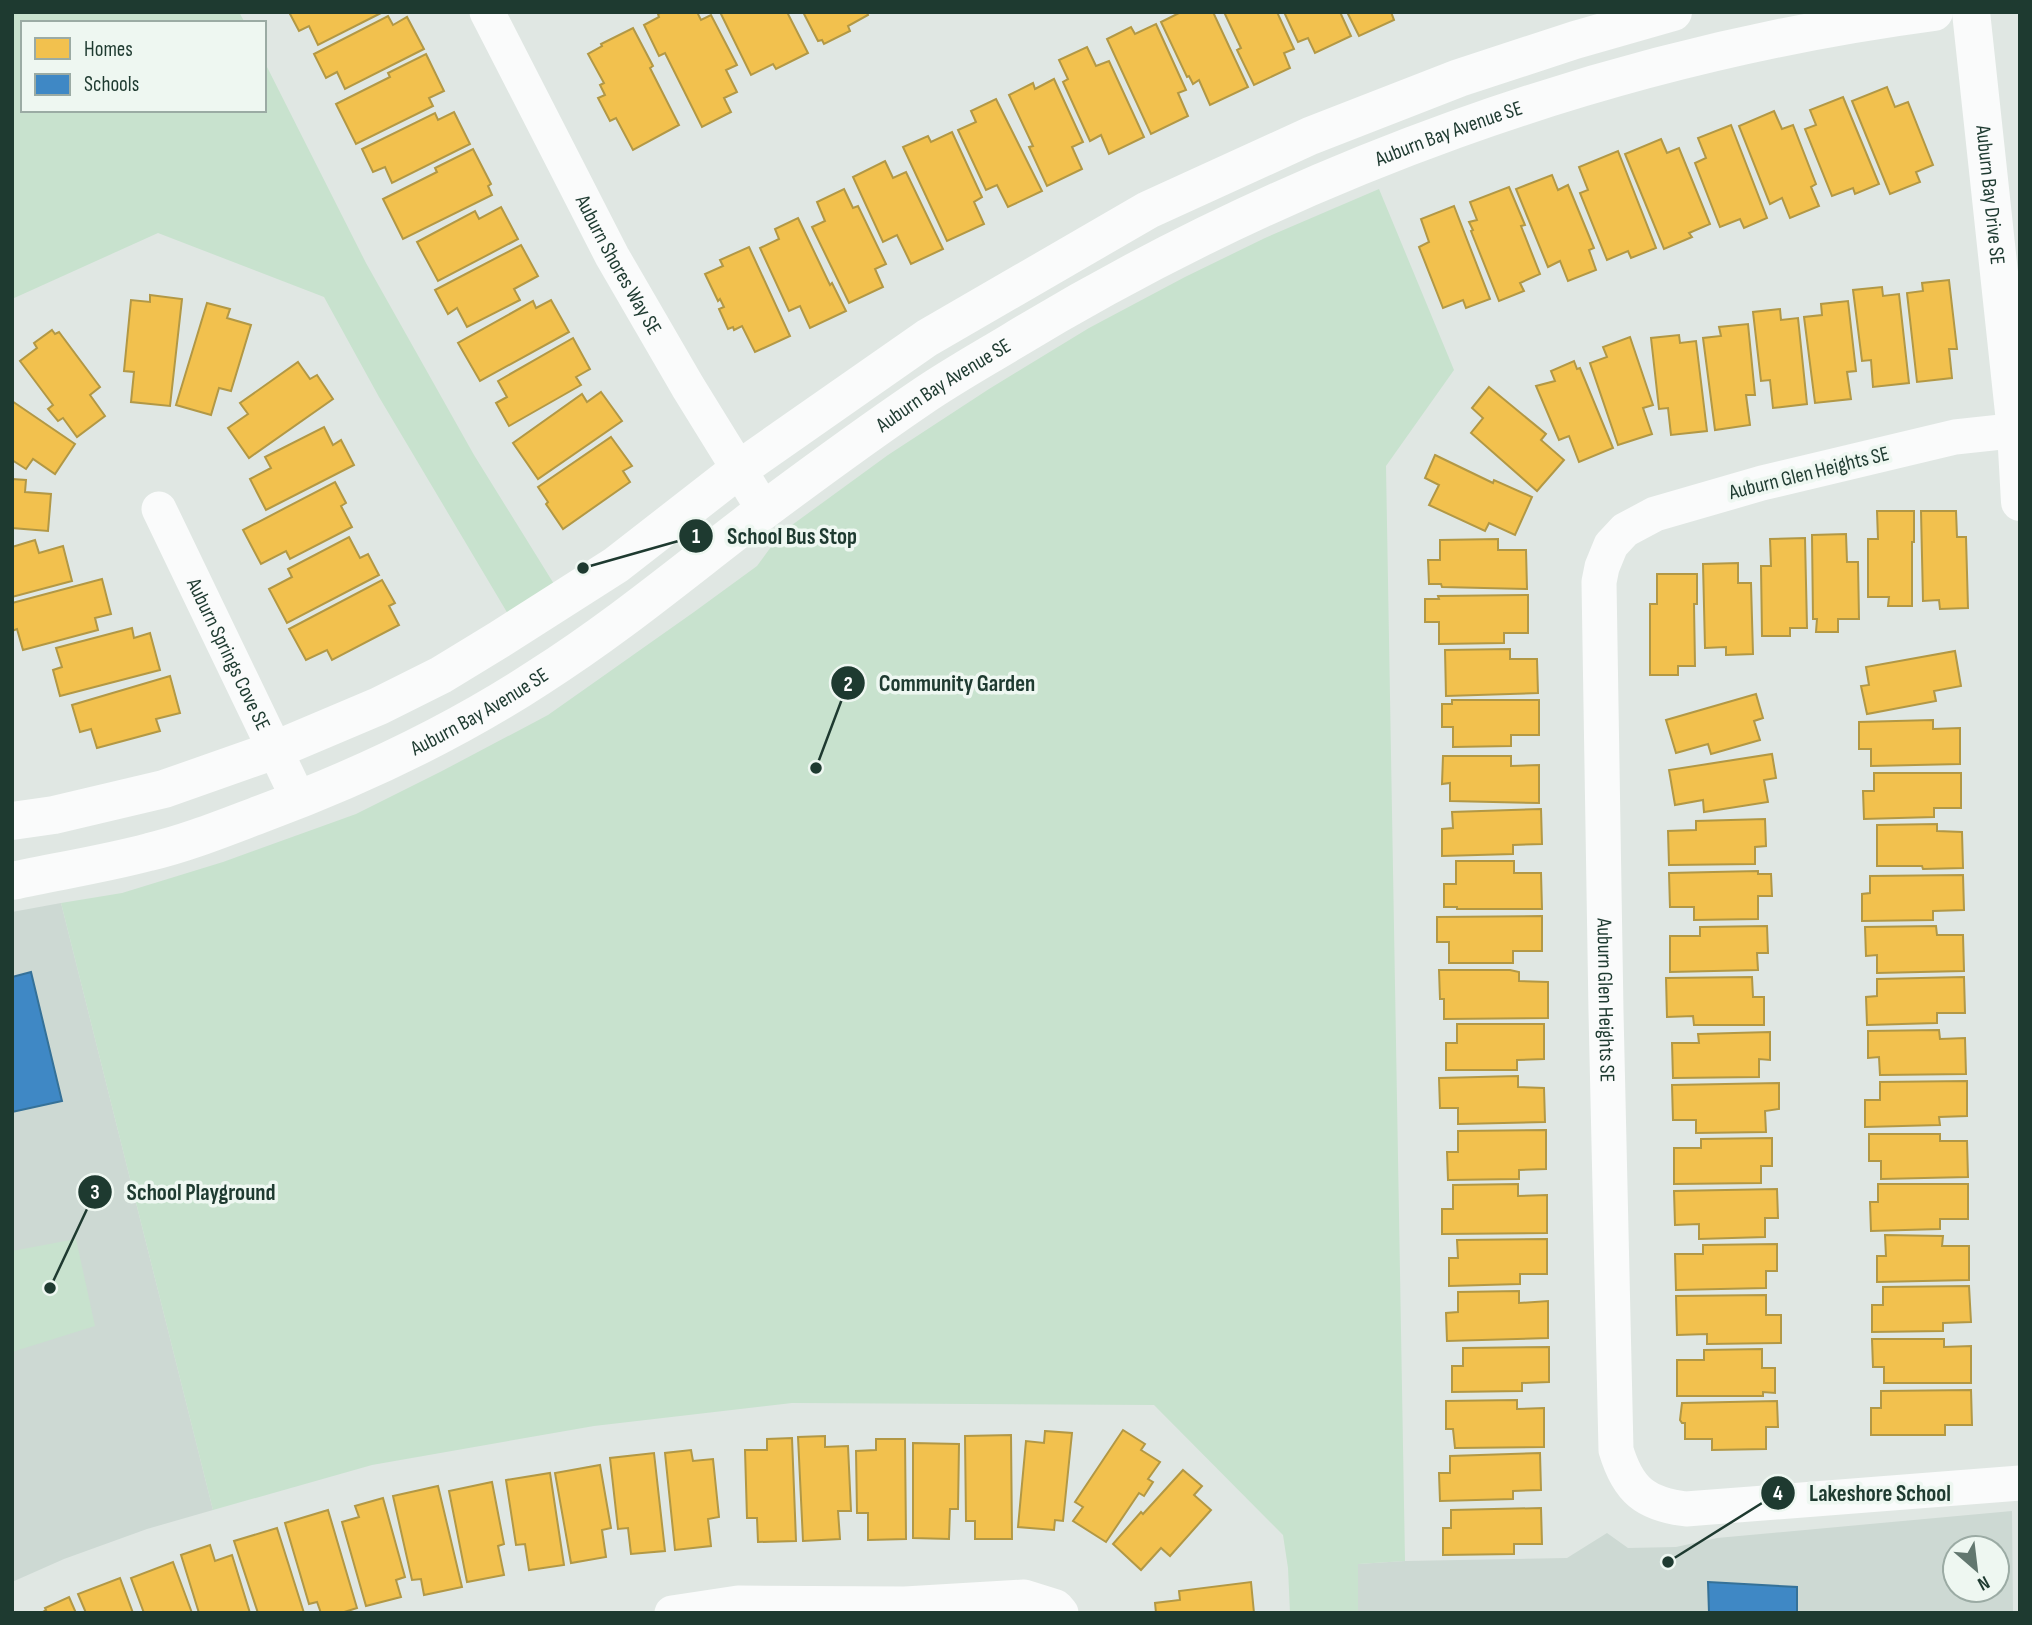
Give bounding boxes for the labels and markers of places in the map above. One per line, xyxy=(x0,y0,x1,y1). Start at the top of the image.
callout: School Bus Stop xyxy=(678,514,871,558)
callout: Community Garden xyxy=(830,661,1049,705)
callout: School Playground xyxy=(77,1170,289,1214)
callout: Lakeshore School xyxy=(1760,1471,1965,1515)

